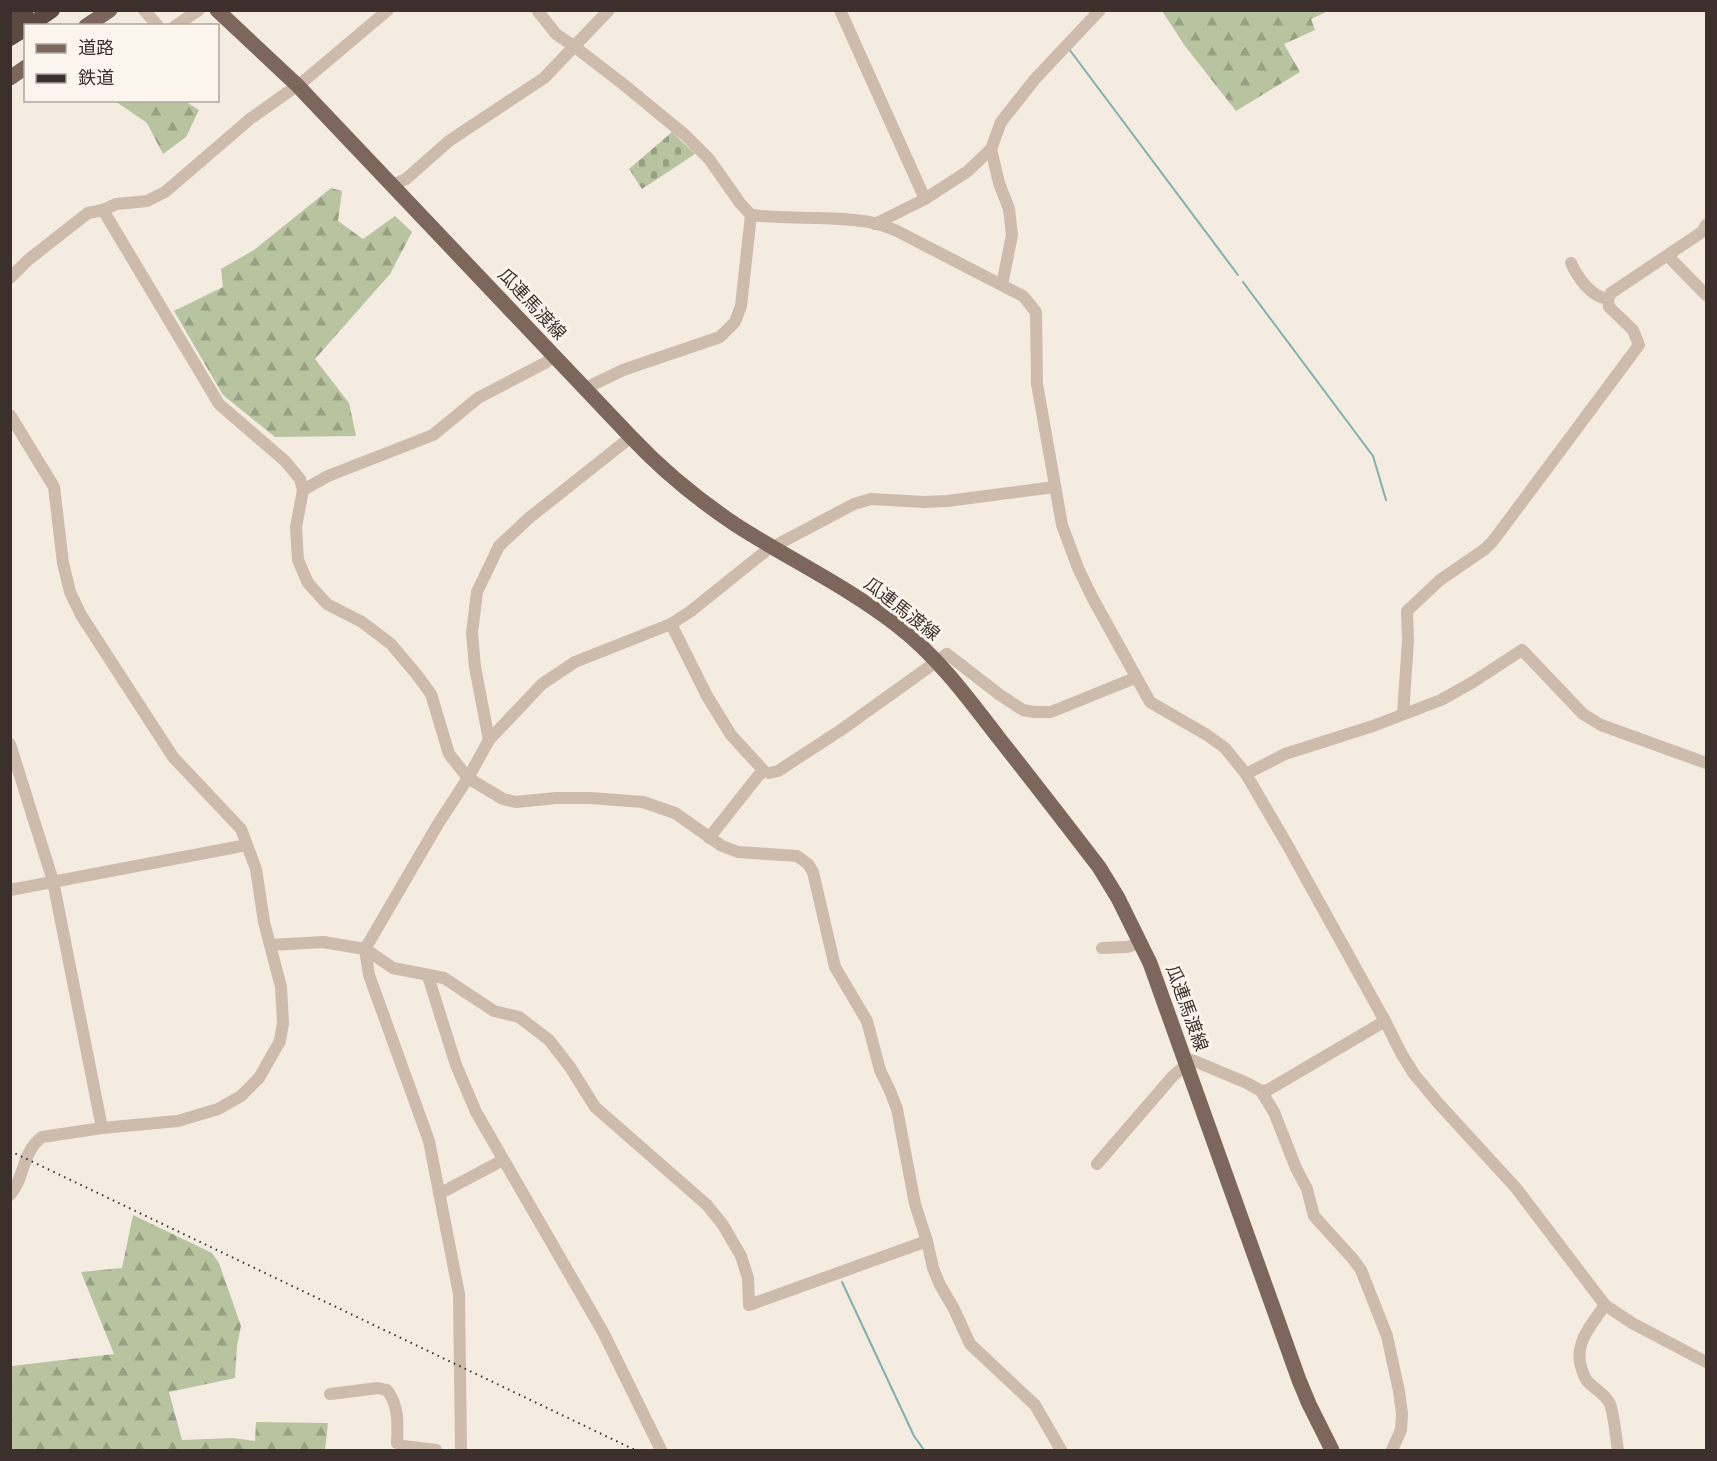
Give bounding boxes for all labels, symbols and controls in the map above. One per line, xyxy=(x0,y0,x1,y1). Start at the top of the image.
legend xyxy=(24,24,219,102)
text: 道路 xyxy=(78,37,114,58)
text: 鉄道 xyxy=(78,67,114,88)
street label: 瓜連馬渡線 xyxy=(494,264,571,344)
street label: 瓜連馬渡線 xyxy=(860,573,944,645)
street label: 瓜連馬渡線 xyxy=(1162,962,1213,1054)

